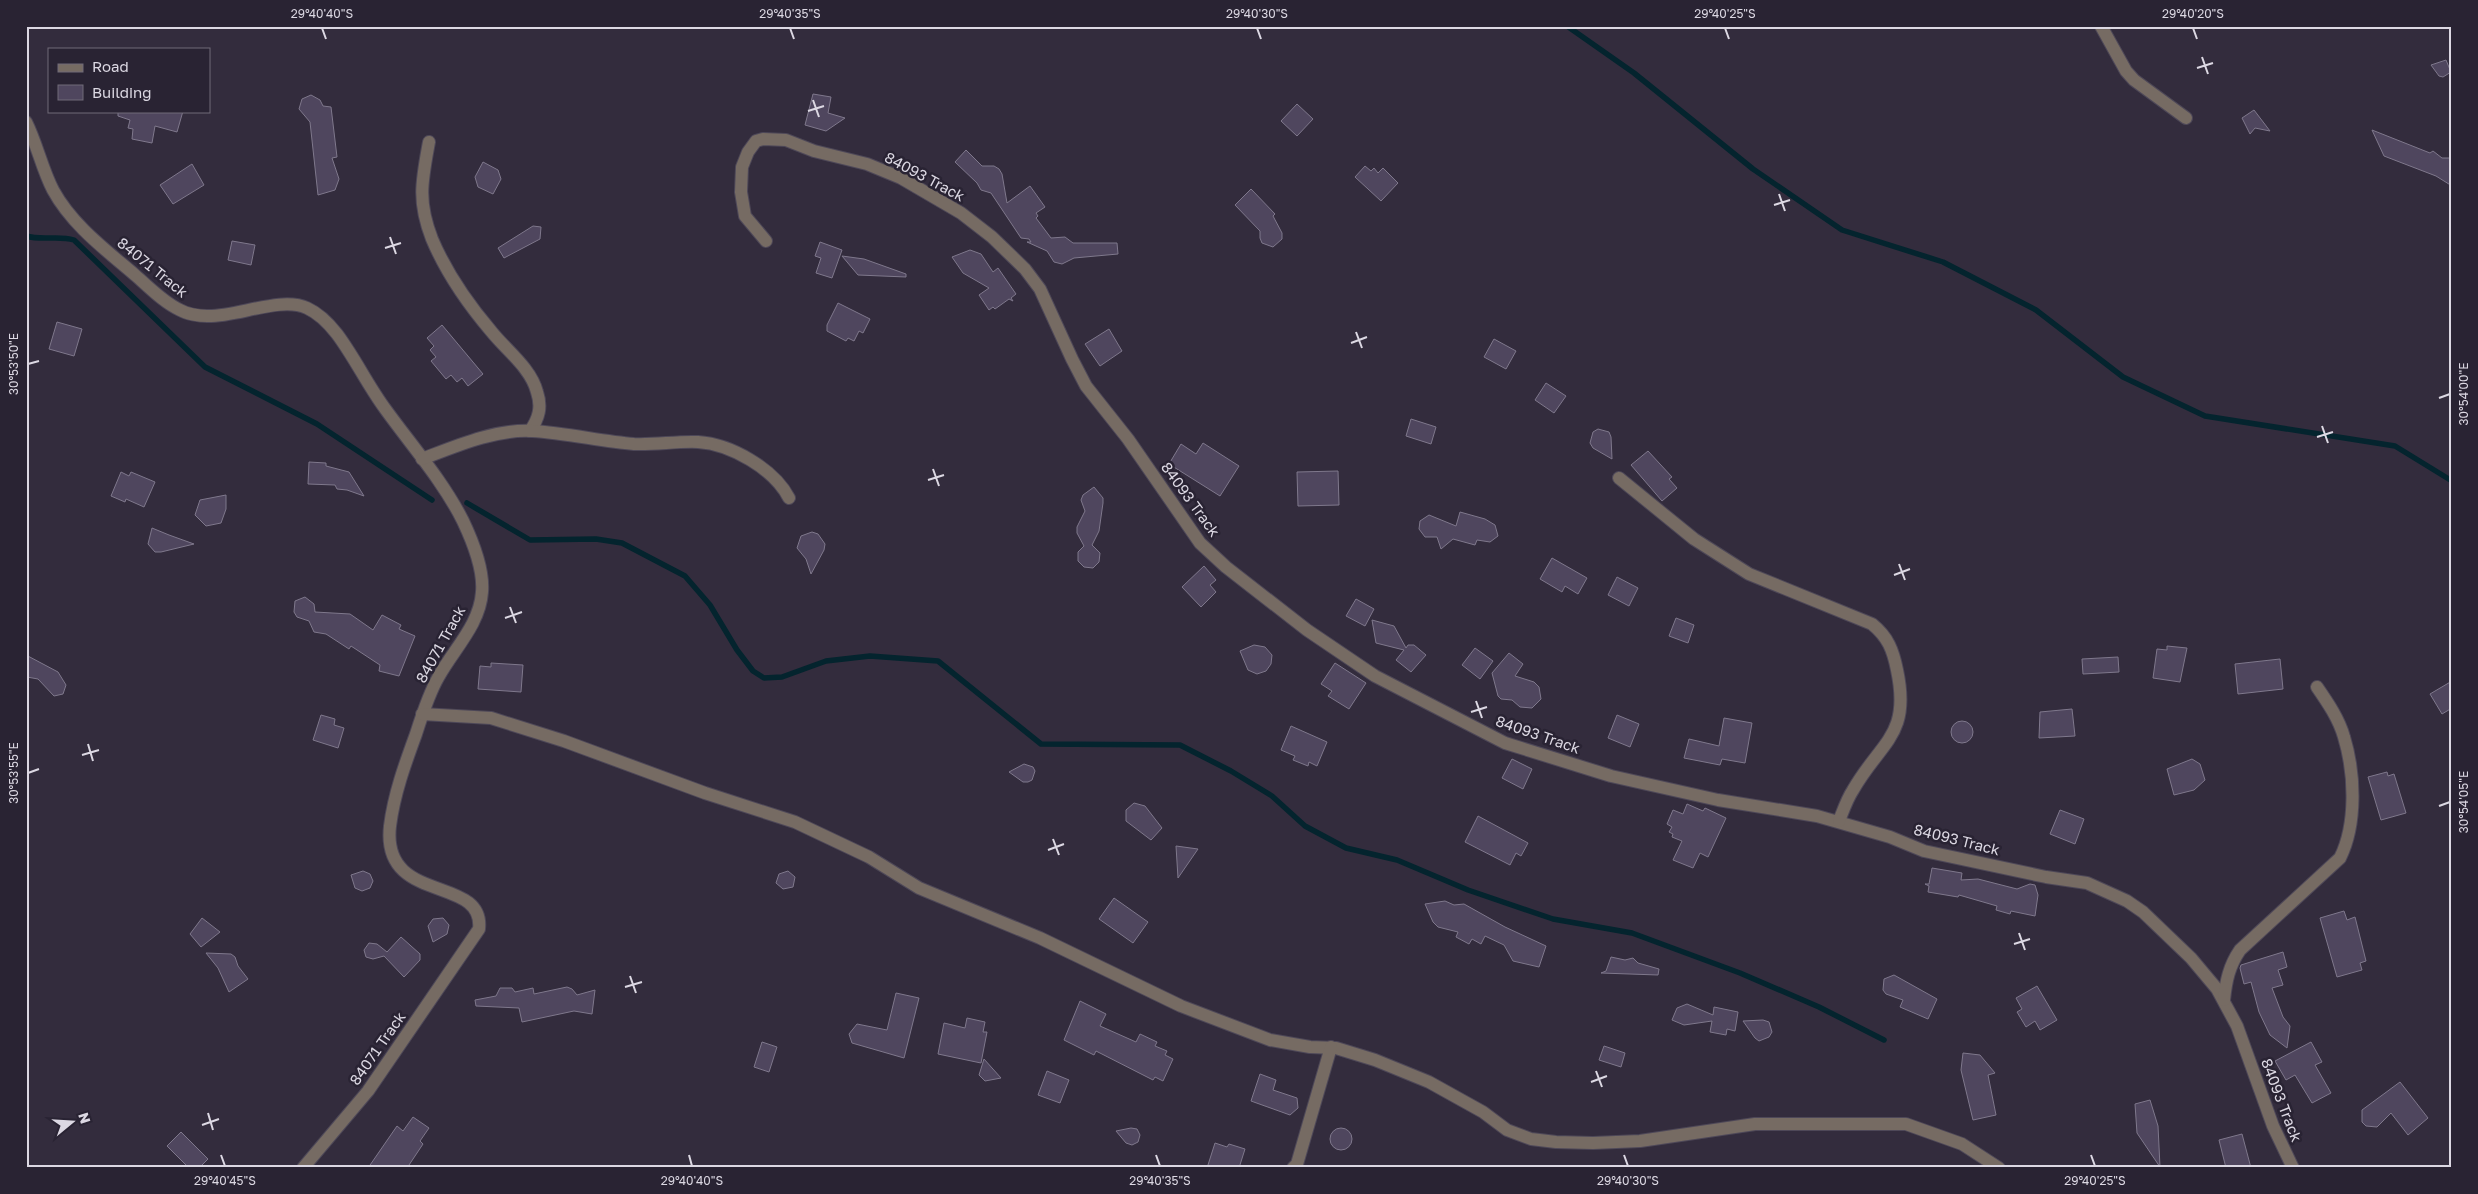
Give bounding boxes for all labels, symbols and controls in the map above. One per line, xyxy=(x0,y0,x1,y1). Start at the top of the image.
text: 29°40'40"S xyxy=(291,6,353,21)
text: 29°40'35"S xyxy=(759,6,821,21)
text: 29°40'30"S xyxy=(1226,6,1288,21)
text: 29°40'25"S xyxy=(1694,6,1756,21)
text: 29°40'20"S xyxy=(2162,6,2224,21)
legend xyxy=(48,48,210,112)
text: Road xyxy=(92,57,129,75)
text: Building xyxy=(92,83,152,101)
street label: 84093 Track xyxy=(882,147,969,205)
street label: 84071 Track xyxy=(114,233,192,301)
text: 30°53'50"E xyxy=(6,333,21,395)
text: 30°54'00"E xyxy=(2456,363,2471,425)
street label: 84093 Track xyxy=(1158,458,1224,540)
street label: 84071 Track xyxy=(411,602,469,686)
street label: 84093 Track xyxy=(1493,711,1583,757)
text: 30°53'55"E xyxy=(6,742,21,804)
text: 30°54'05"E xyxy=(2456,771,2471,833)
street label: 84093 Track xyxy=(1912,820,2002,859)
street label: 84071 Track xyxy=(345,1007,409,1088)
street label: 84093 Track xyxy=(2258,1056,2306,1145)
north arrow xyxy=(48,1096,98,1146)
text: N xyxy=(75,1110,95,1126)
text: 29°40'45"S xyxy=(194,1173,256,1188)
text: 29°40'40"S xyxy=(661,1173,723,1188)
text: 29°40'35"S xyxy=(1129,1173,1191,1188)
text: 29°40'30"S xyxy=(1597,1173,1659,1188)
text: 29°40'25"S xyxy=(2064,1173,2126,1188)

